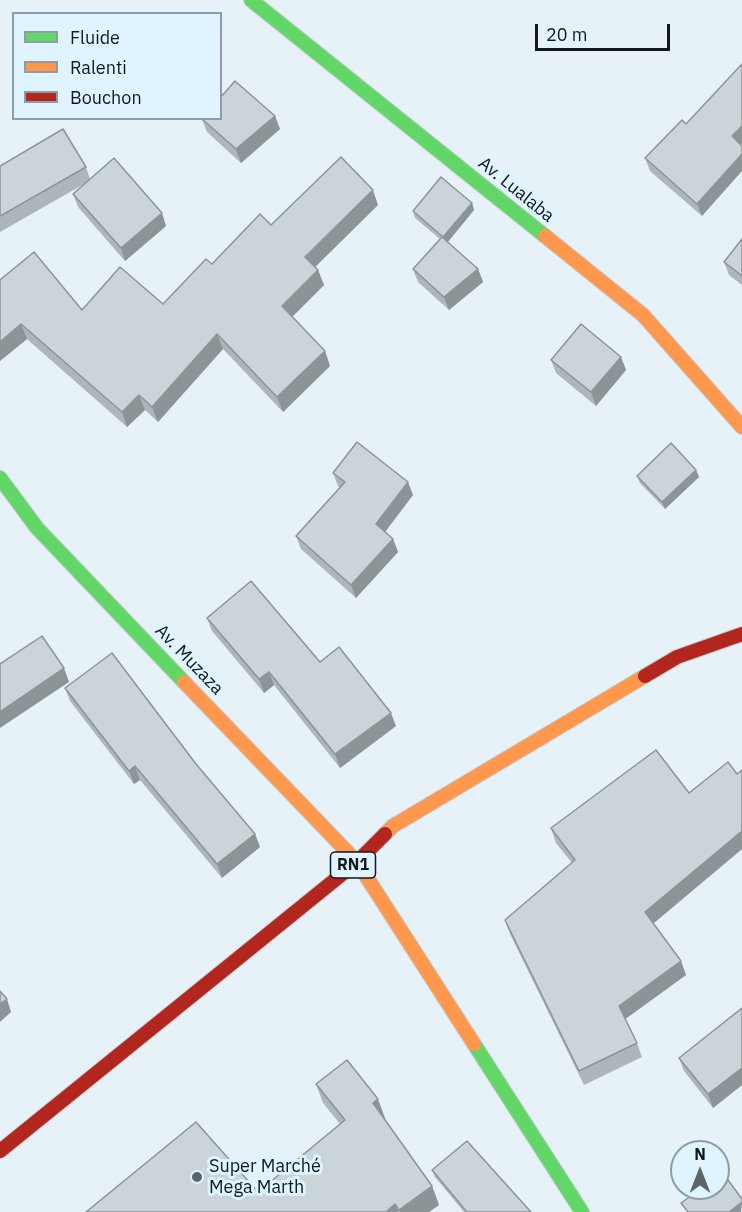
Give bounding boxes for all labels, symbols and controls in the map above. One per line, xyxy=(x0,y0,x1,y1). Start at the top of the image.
legend xyxy=(12,12,222,120)
scale bar xyxy=(538,12,673,50)
text: 20 m xyxy=(546,23,588,46)
text: Fluide xyxy=(70,26,120,49)
text: Ralenti xyxy=(70,56,127,79)
text: Bouchon xyxy=(70,86,142,109)
street label: Av. Lualaba xyxy=(474,153,558,227)
street label: Av. Muzaza xyxy=(150,620,228,700)
road number: RN1 xyxy=(330,852,376,878)
north arrow xyxy=(670,1140,730,1200)
text: N xyxy=(694,1144,706,1164)
place label: Super Marché Mega Marth xyxy=(209,1156,321,1198)
marker: Super Marché Mega Marth xyxy=(190,1170,204,1184)

